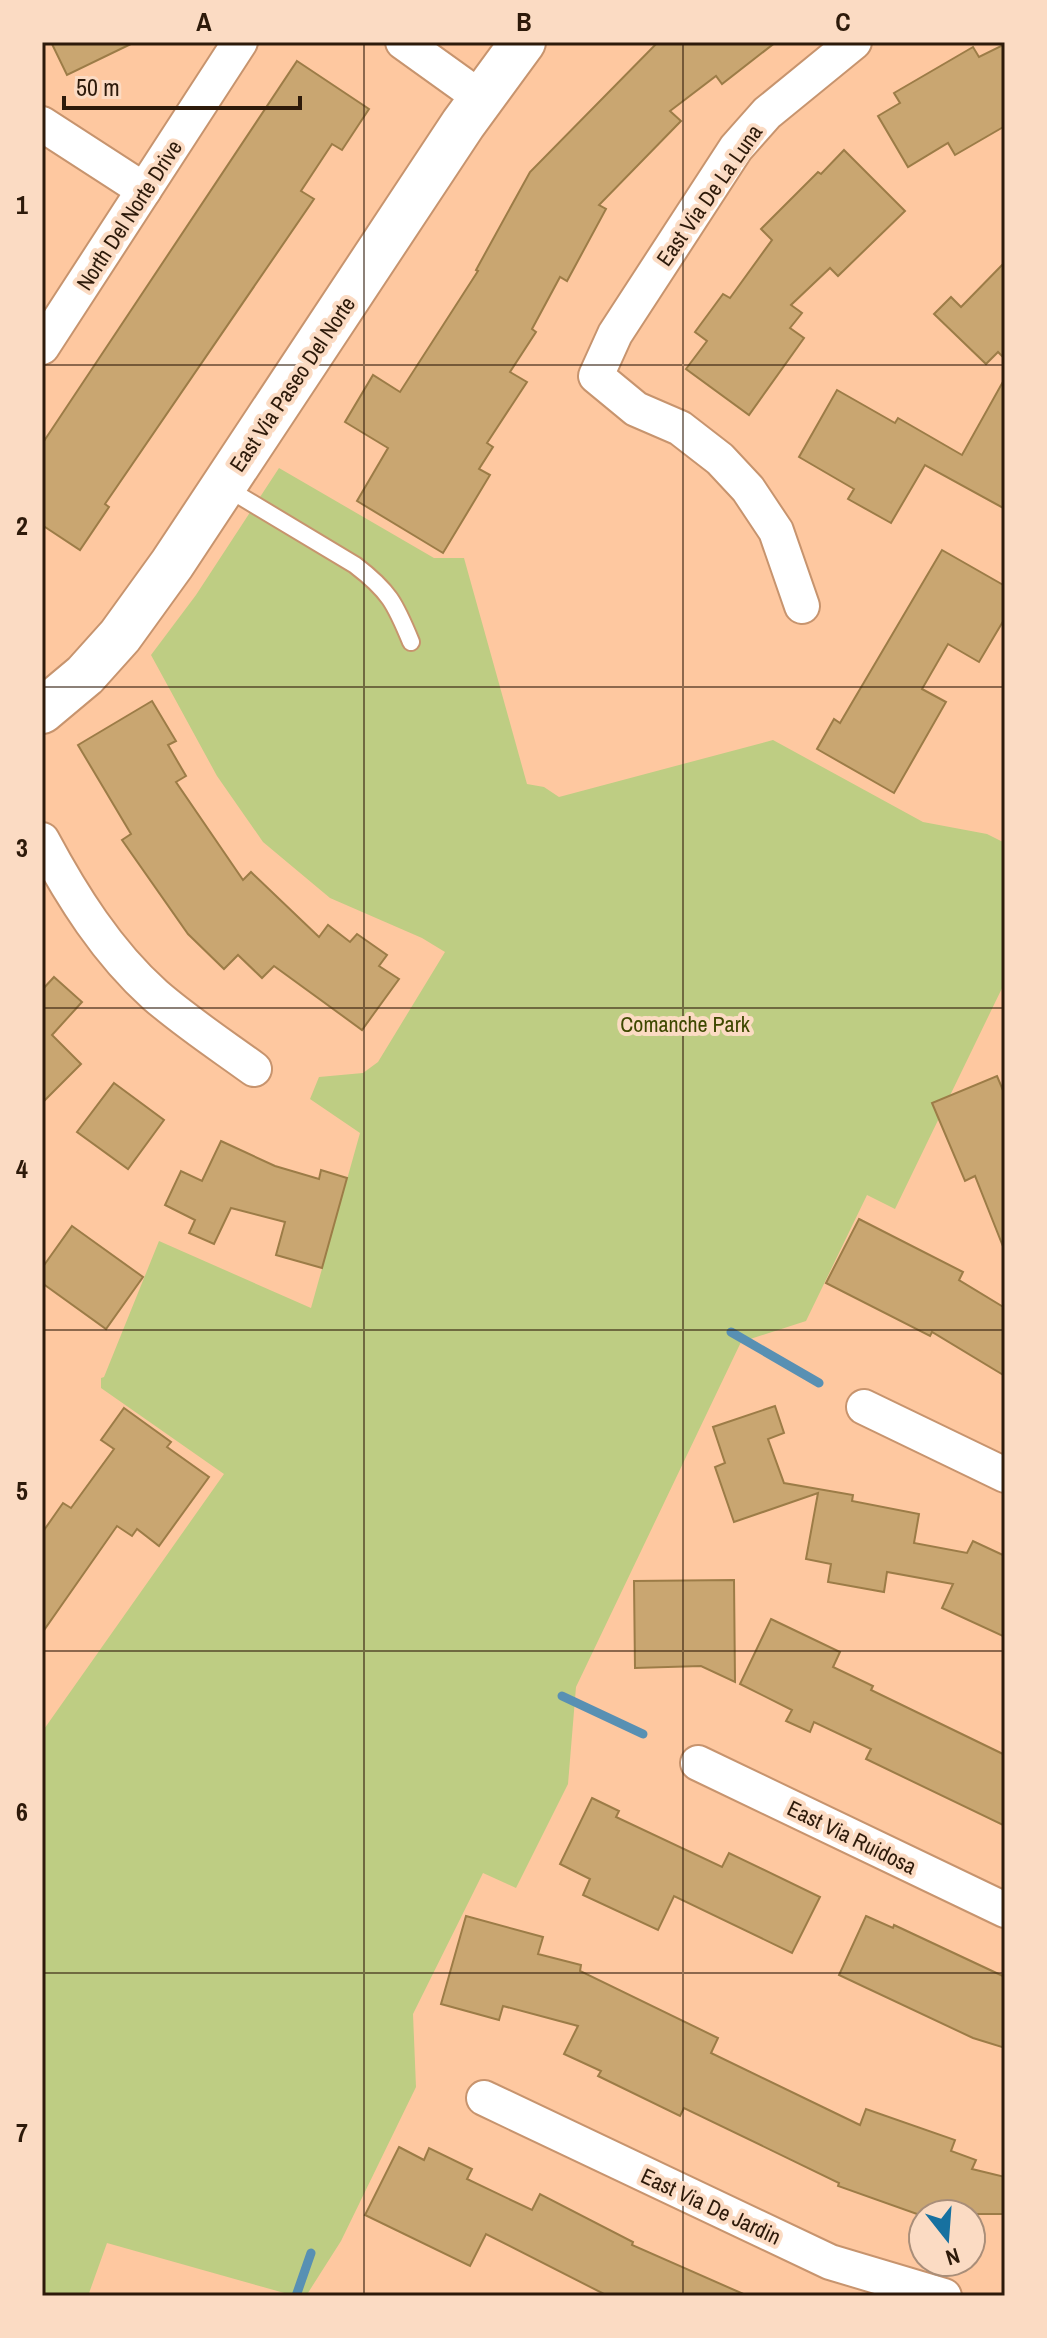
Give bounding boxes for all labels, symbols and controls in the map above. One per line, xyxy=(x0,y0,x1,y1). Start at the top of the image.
text: A xyxy=(196,4,212,39)
text: B xyxy=(516,4,532,39)
text: C xyxy=(835,4,851,39)
scale bar xyxy=(64,60,300,110)
text: 50 m xyxy=(76,71,120,103)
street label: East Via De La Luna xyxy=(649,118,769,272)
street label: North Del Norte Drive xyxy=(69,134,189,296)
text: 1 xyxy=(16,187,28,222)
street label: East Via Paseo Del Norte xyxy=(222,291,362,477)
text: 2 xyxy=(16,508,28,543)
text: 3 xyxy=(16,830,28,865)
park label: Comanche Park xyxy=(620,1009,751,1039)
text: 4 xyxy=(16,1151,28,1186)
text: 5 xyxy=(16,1473,28,1508)
street label: East Via Ruidosa xyxy=(782,1793,922,1881)
text: 6 xyxy=(16,1794,28,1829)
text: 7 xyxy=(16,2115,28,2150)
street label: East Via De Jardin xyxy=(636,2160,786,2252)
north arrow xyxy=(907,2198,987,2278)
text: N xyxy=(942,2241,963,2273)

